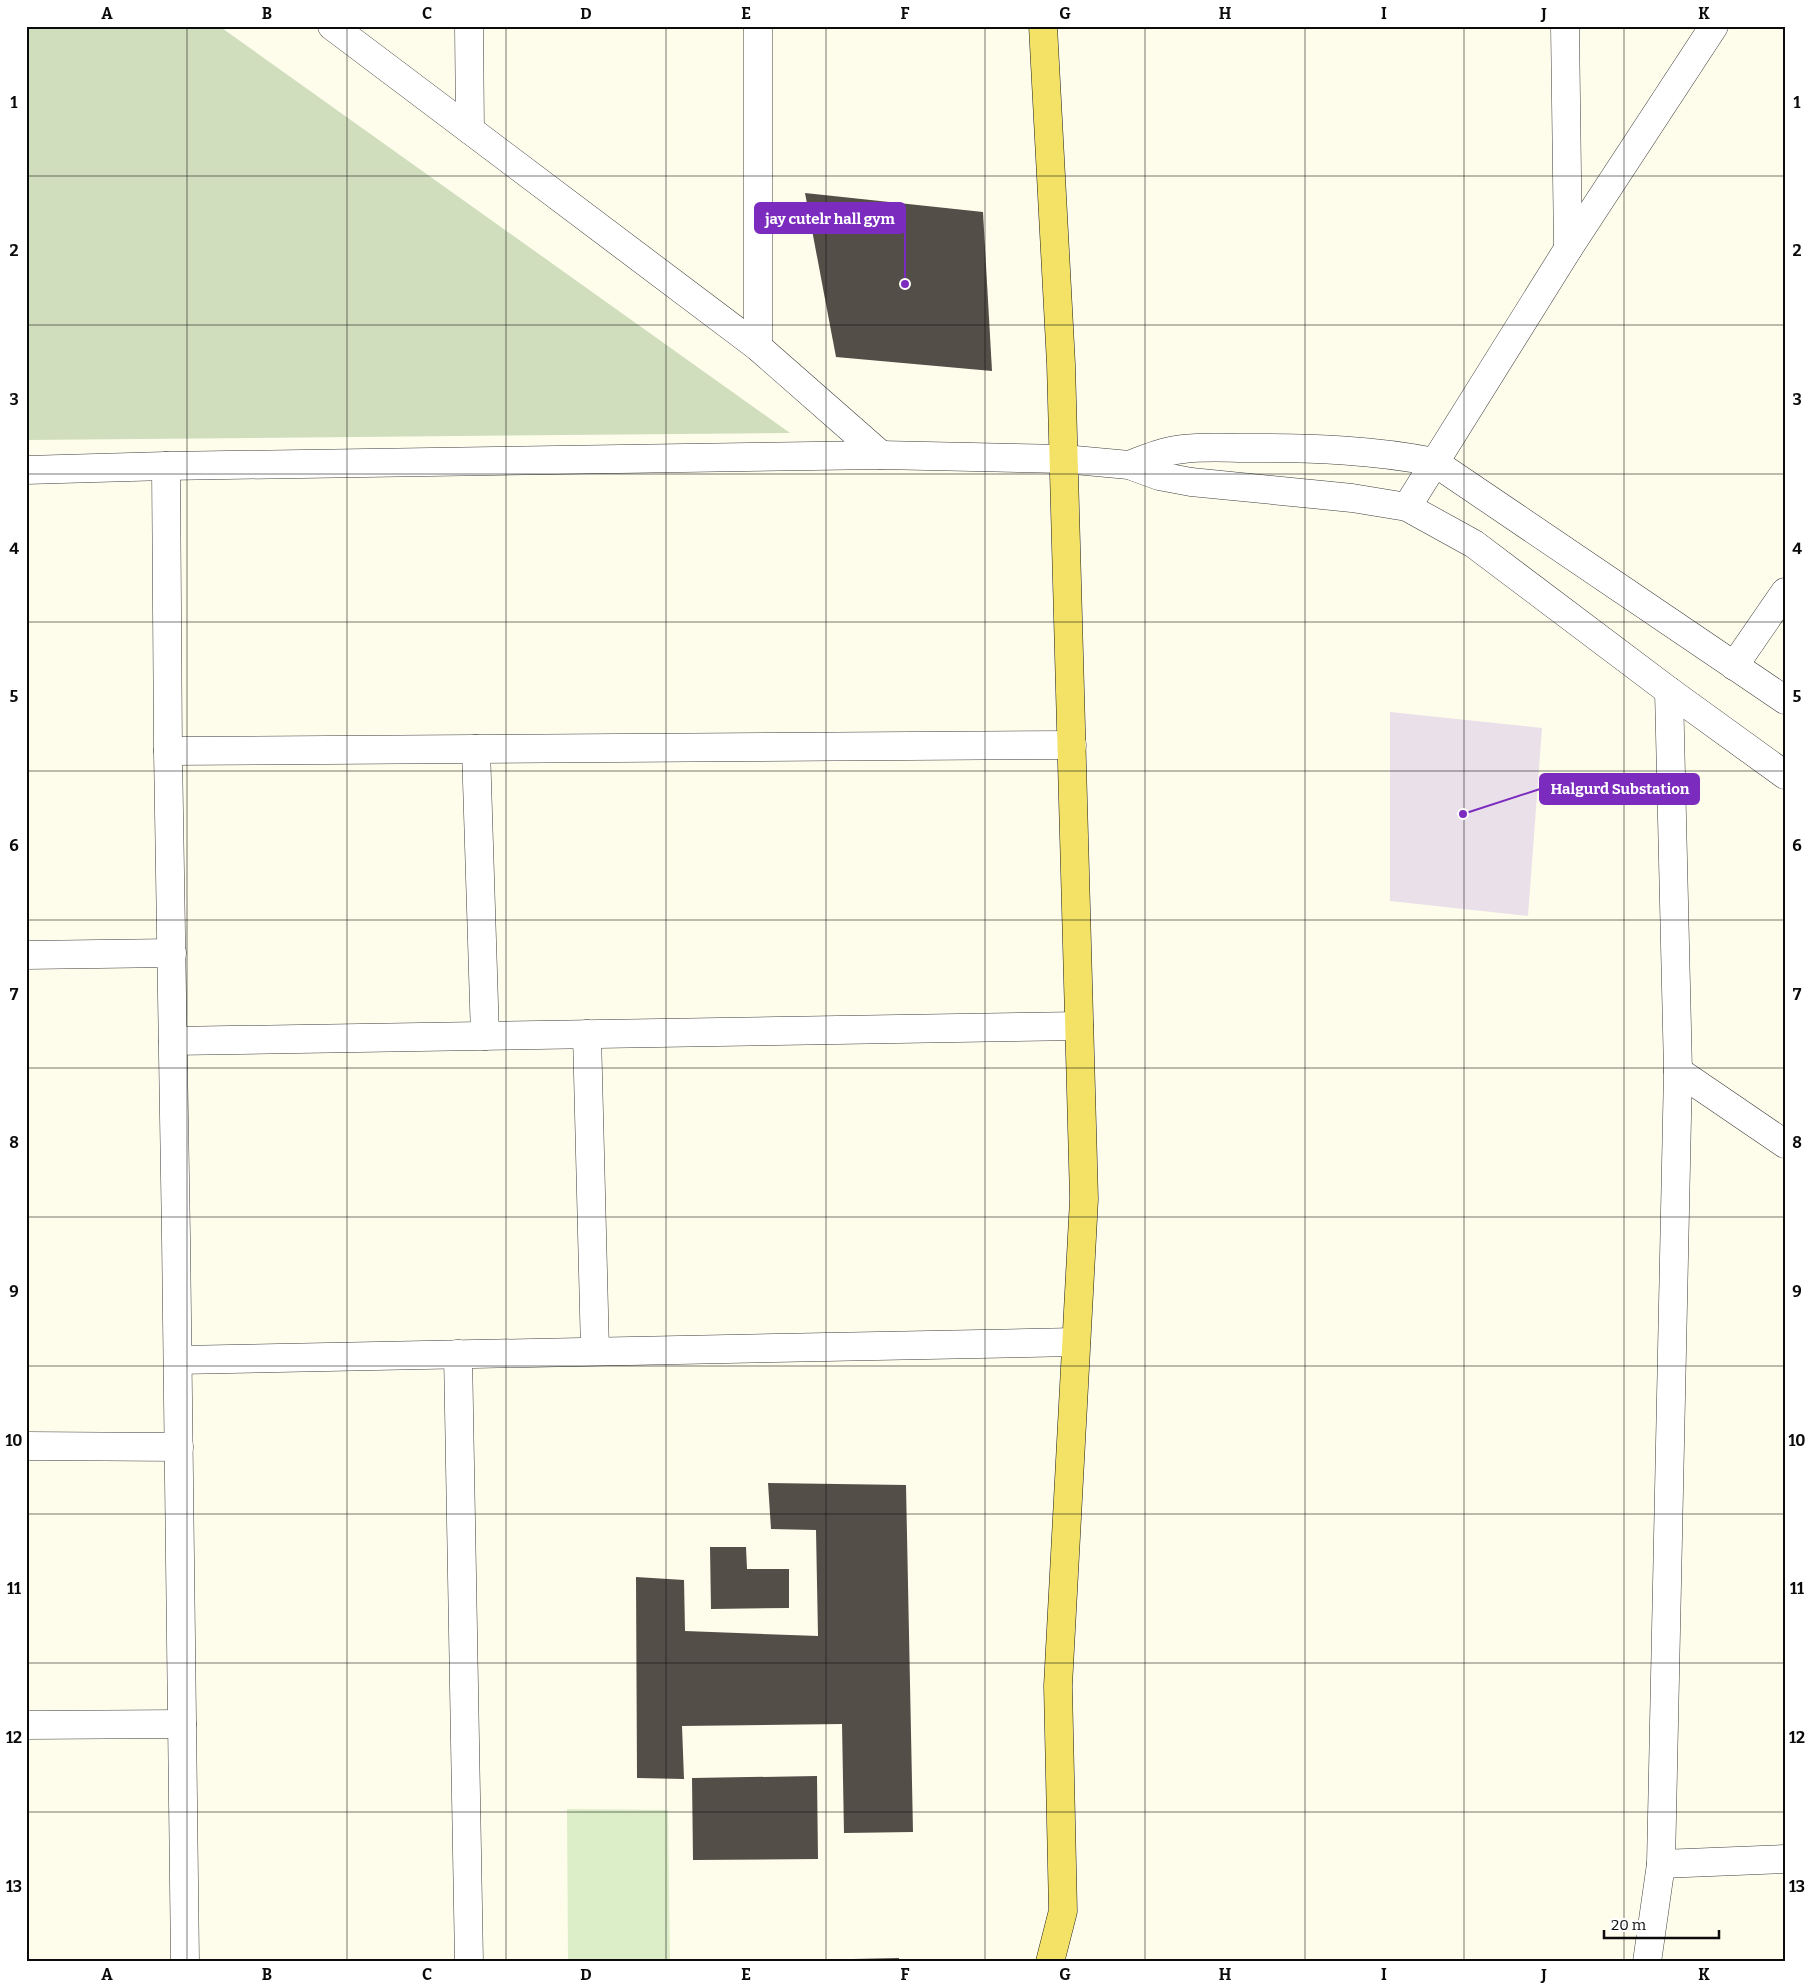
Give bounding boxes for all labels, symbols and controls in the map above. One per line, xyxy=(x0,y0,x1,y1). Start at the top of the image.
text: A xyxy=(101,4,113,23)
text: B xyxy=(262,4,272,23)
text: C xyxy=(422,4,432,23)
text: D xyxy=(580,4,592,23)
text: E xyxy=(741,4,751,23)
text: F xyxy=(901,4,910,23)
text: G xyxy=(1059,4,1071,23)
text: H xyxy=(1219,4,1232,23)
text: I xyxy=(1381,4,1387,23)
text: J xyxy=(1540,4,1547,23)
text: K xyxy=(1698,4,1710,23)
text: 1 xyxy=(11,93,18,112)
text: 1 xyxy=(1794,93,1801,112)
callout: jay cutelr hall gym xyxy=(755,203,905,233)
text: jay cutelr hall gym xyxy=(764,210,896,228)
text: 2 xyxy=(9,241,19,260)
text: 2 xyxy=(1792,241,1802,260)
text: 3 xyxy=(9,390,19,409)
text: 3 xyxy=(1792,390,1802,409)
text: 4 xyxy=(9,539,19,558)
text: 4 xyxy=(1792,539,1802,558)
text: 5 xyxy=(10,687,19,706)
text: 5 xyxy=(1793,687,1802,706)
callout: Halgurd Substation xyxy=(1540,774,1699,804)
text: Halgurd Substation xyxy=(1550,780,1690,798)
text: 6 xyxy=(9,836,19,855)
text: 6 xyxy=(1792,836,1802,855)
text: 7 xyxy=(10,985,19,1004)
text: 7 xyxy=(1793,985,1802,1004)
text: 8 xyxy=(9,1133,19,1152)
text: 8 xyxy=(1792,1133,1802,1152)
text: 9 xyxy=(9,1282,19,1301)
text: 9 xyxy=(1792,1282,1802,1301)
text: 10 xyxy=(5,1431,23,1450)
text: 10 xyxy=(1788,1431,1806,1450)
text: 11 xyxy=(7,1579,21,1598)
text: 11 xyxy=(1790,1579,1804,1598)
text: 12 xyxy=(6,1728,22,1747)
text: 12 xyxy=(1789,1728,1805,1747)
text: 13 xyxy=(6,1877,22,1896)
text: 13 xyxy=(1789,1877,1805,1896)
scale bar xyxy=(1604,1908,1718,1940)
text: 20 m xyxy=(1611,1916,1647,1934)
text: A xyxy=(101,1965,113,1984)
text: B xyxy=(262,1965,272,1984)
text: C xyxy=(422,1965,432,1984)
text: D xyxy=(580,1965,592,1984)
text: E xyxy=(741,1965,751,1984)
text: F xyxy=(901,1965,910,1984)
text: G xyxy=(1059,1965,1071,1984)
text: H xyxy=(1219,1965,1232,1984)
text: I xyxy=(1381,1965,1387,1984)
text: J xyxy=(1540,1965,1547,1984)
text: K xyxy=(1698,1965,1710,1984)

